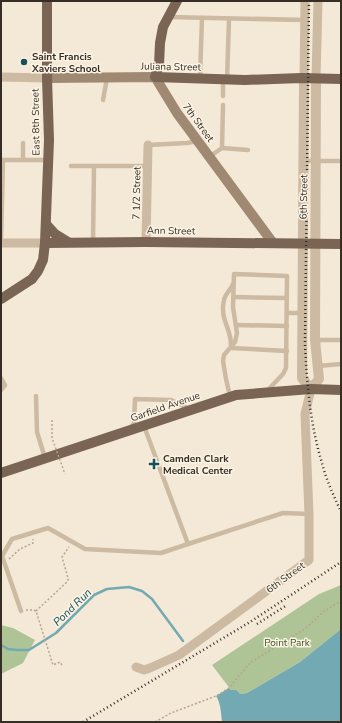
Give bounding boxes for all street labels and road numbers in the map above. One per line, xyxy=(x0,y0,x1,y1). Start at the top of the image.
street label: Juliana Street xyxy=(140,59,202,75)
street label: East 8th Street xyxy=(28,88,44,156)
street label: 7th Street xyxy=(179,100,217,145)
street label: 7 1/2 Street xyxy=(130,166,144,220)
street label: 6th Street xyxy=(297,174,311,220)
street label: Ann Street xyxy=(147,224,196,238)
street label: Garfield Avenue xyxy=(129,388,202,425)
street label: 6th Street xyxy=(263,559,308,597)

